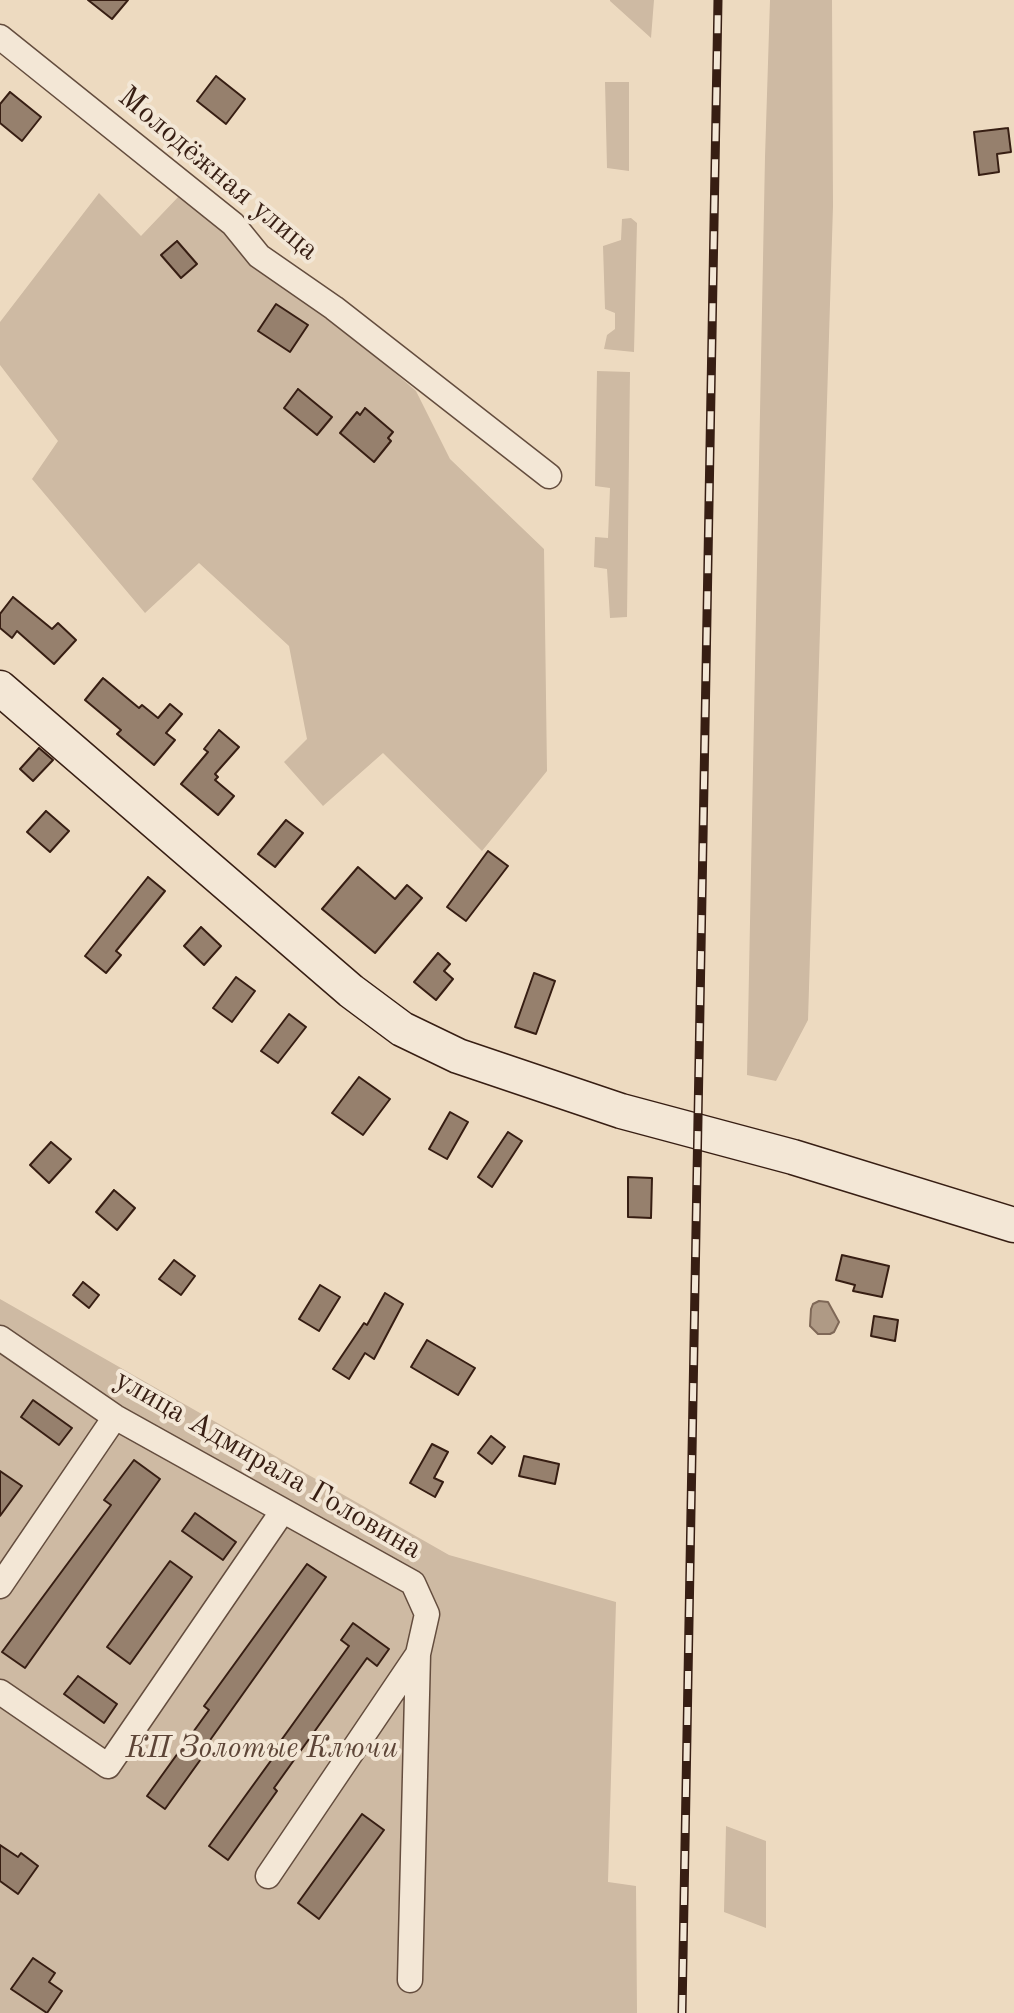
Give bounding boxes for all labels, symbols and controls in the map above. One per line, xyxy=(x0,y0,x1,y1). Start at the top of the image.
street label: Молодёжная улица xyxy=(110,79,326,269)
street label: улица Адмирала Головина xyxy=(108,1362,428,1568)
park label: КП Золотые Ключи xyxy=(126,1731,398,1767)

